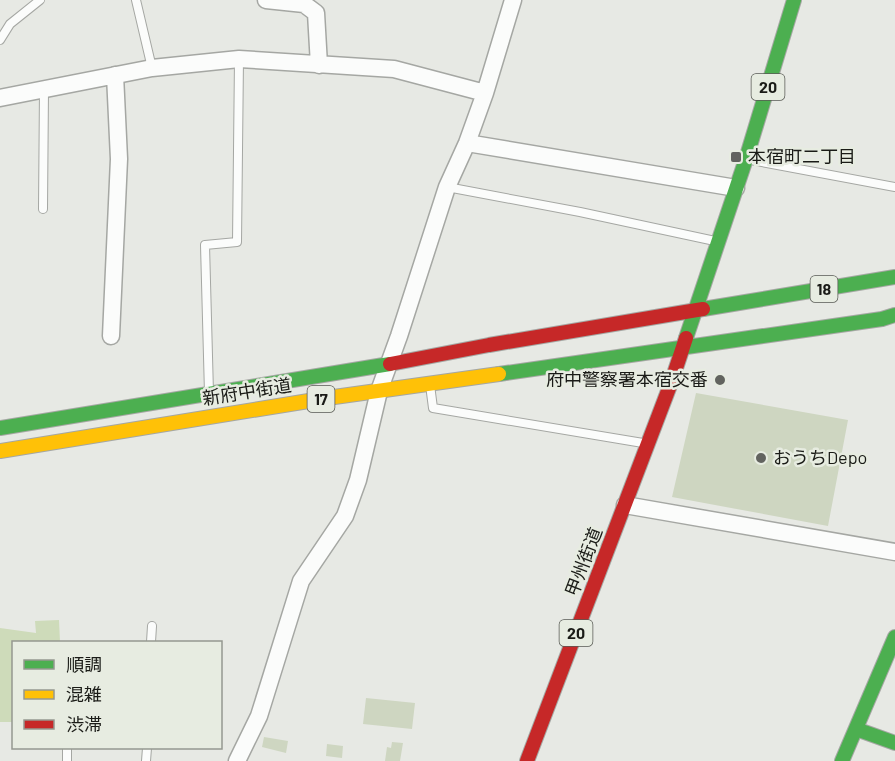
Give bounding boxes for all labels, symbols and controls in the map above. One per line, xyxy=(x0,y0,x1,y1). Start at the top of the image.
road number: 20 xyxy=(752,74,784,100)
place label: 本宿町二丁目 xyxy=(748,145,856,167)
marker: 本宿町二丁目 xyxy=(729,150,743,164)
road number: 18 xyxy=(810,276,838,302)
place label: 府中警察署本宿交番 xyxy=(546,368,708,390)
street label: 新府中街道 xyxy=(201,373,293,409)
marker: 府中警察署本宿交番 xyxy=(713,373,727,387)
road number: 17 xyxy=(308,386,334,412)
place label: おうちDepo xyxy=(773,446,867,468)
marker: おうちDepo xyxy=(754,451,768,465)
street label: 甲州街道 xyxy=(560,524,606,599)
road number: 20 xyxy=(560,620,592,646)
legend xyxy=(12,641,222,749)
text: 順調 xyxy=(66,653,102,675)
text: 混雑 xyxy=(66,683,102,705)
text: 渋滞 xyxy=(66,713,102,735)

